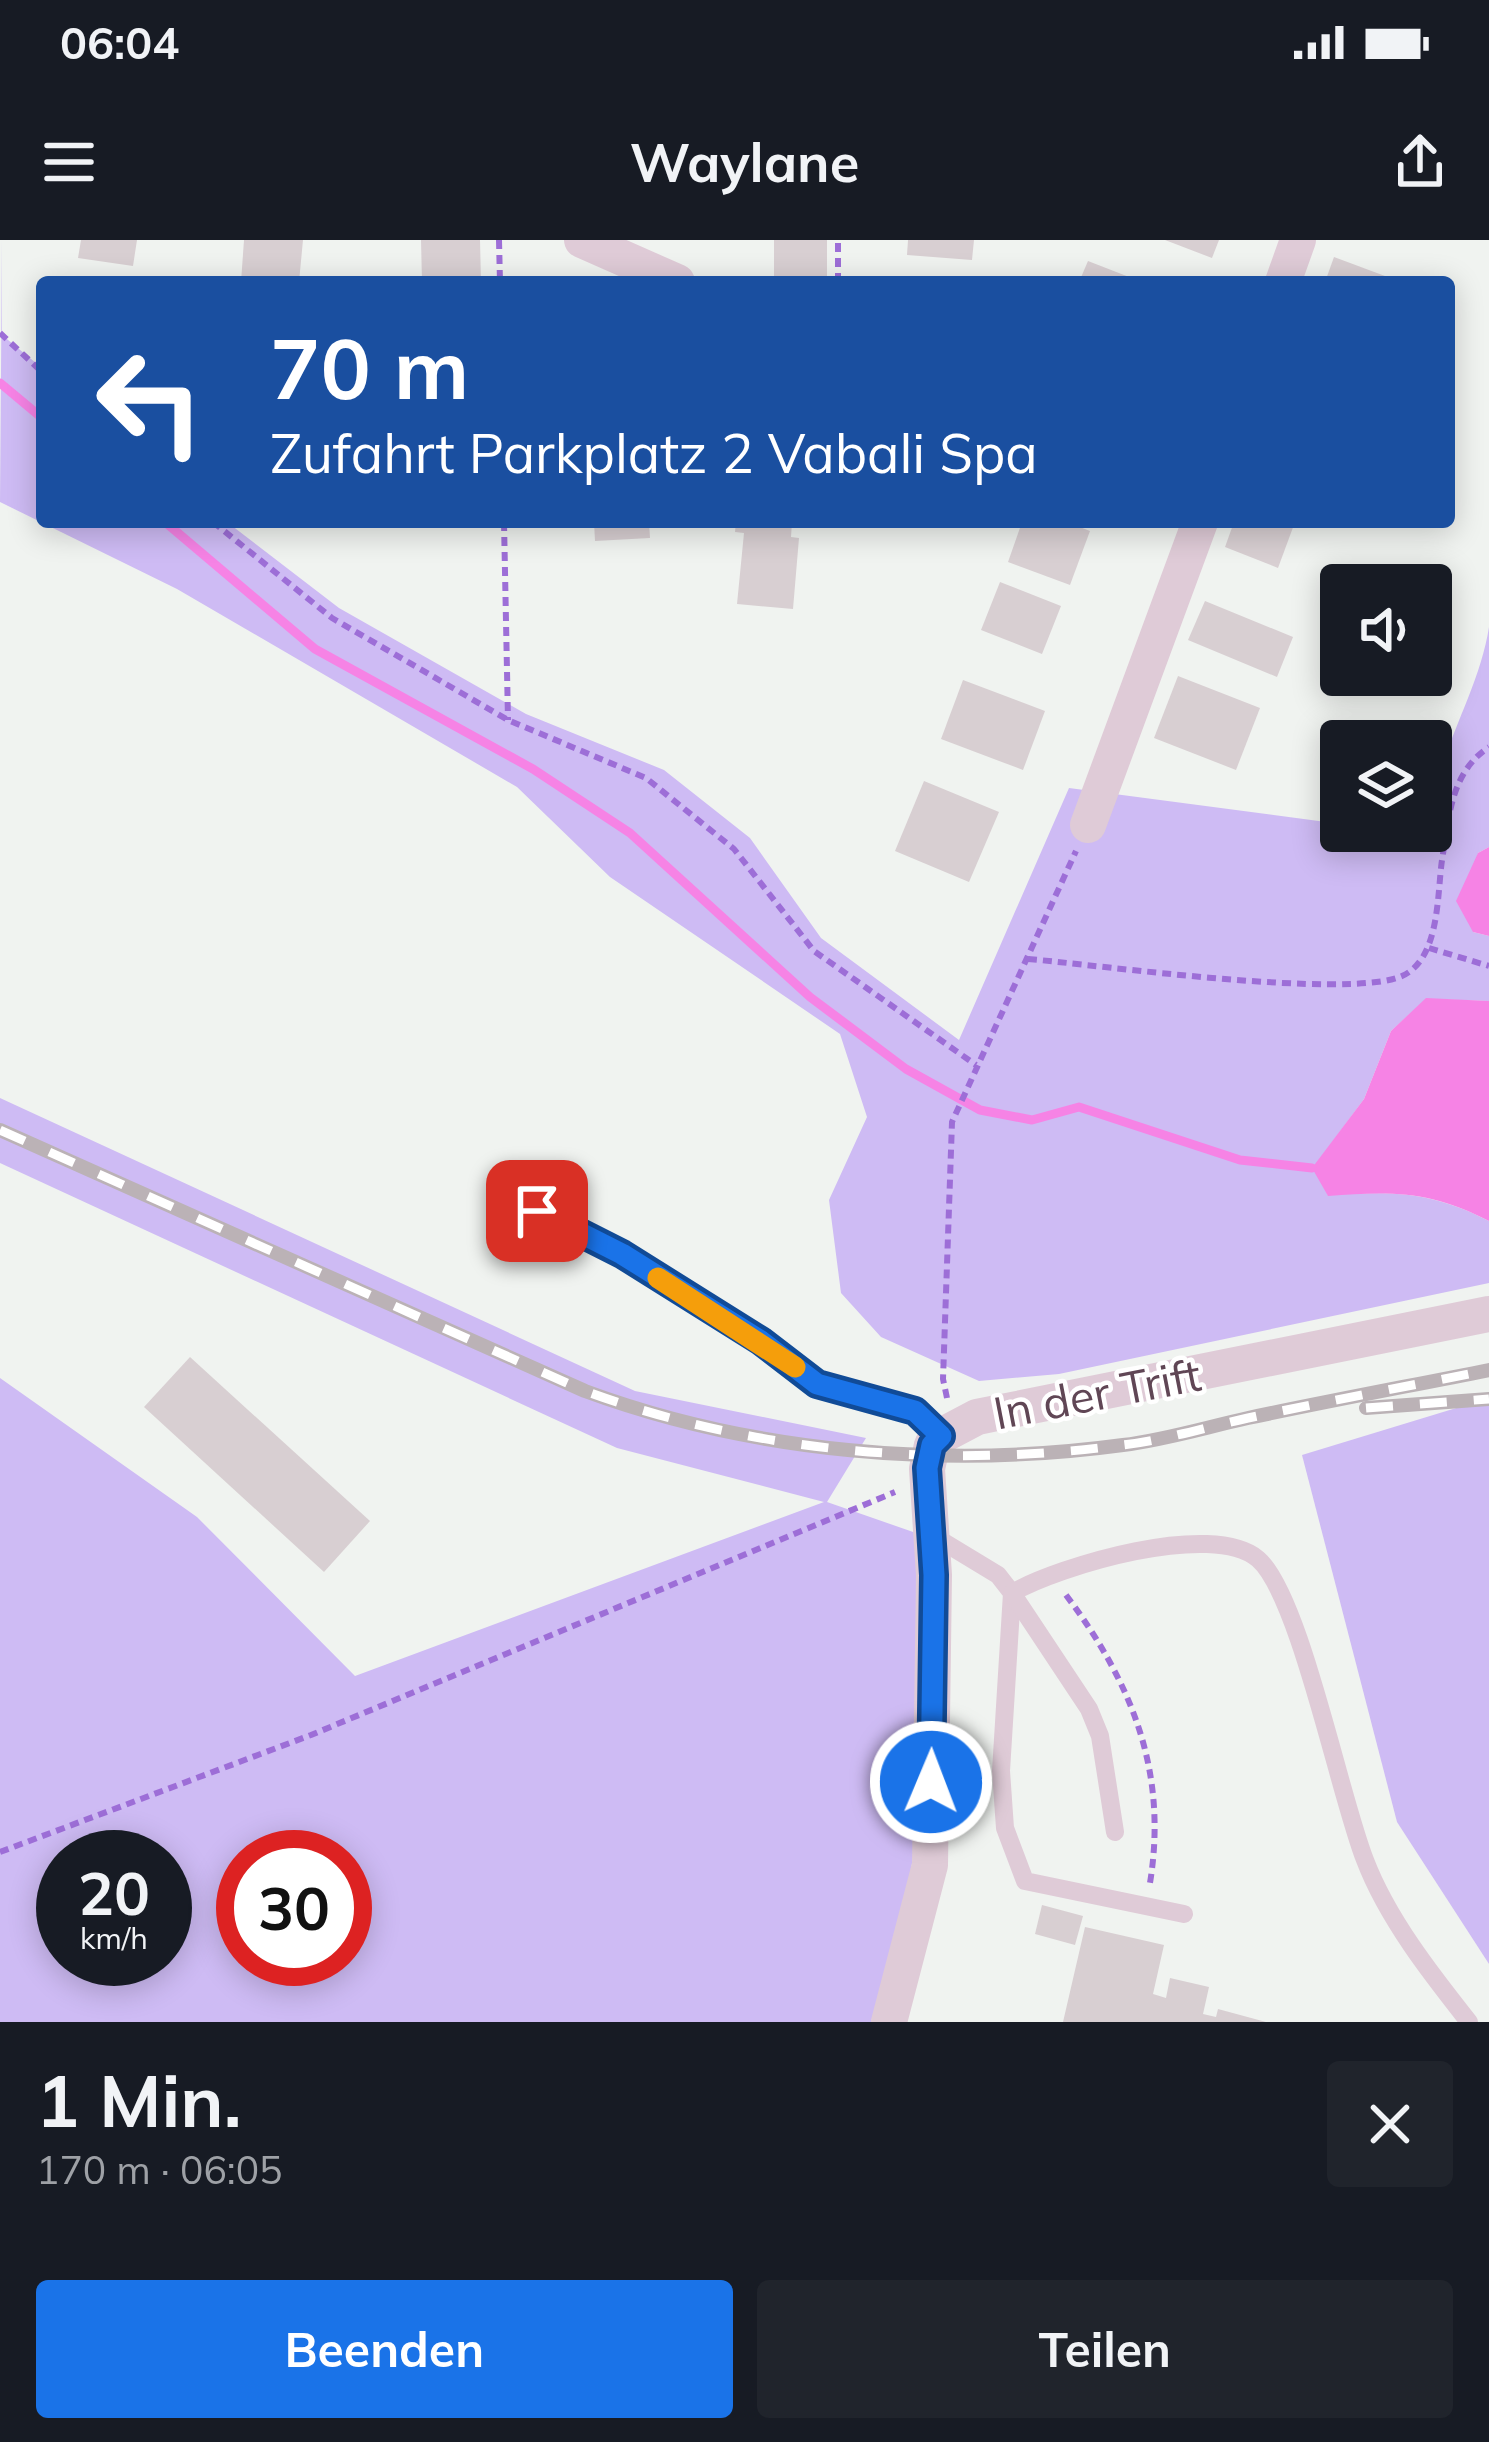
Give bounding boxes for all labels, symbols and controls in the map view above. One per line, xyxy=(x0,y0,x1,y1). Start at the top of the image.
text: 06:04 xyxy=(60,14,179,70)
text: Waylane xyxy=(630,128,859,196)
icon: menu xyxy=(36,129,102,195)
icon: share xyxy=(1387,129,1453,195)
text: 70 m xyxy=(270,315,469,420)
icon: left xyxy=(72,324,228,480)
text: Zufahrt Parkplatz 2 Vabali Spa xyxy=(270,419,1038,487)
map controls xyxy=(1320,564,1452,852)
button: sound xyxy=(1320,564,1452,696)
button: layers xyxy=(1320,720,1452,852)
pin xyxy=(486,1160,588,1262)
icon: arrive xyxy=(504,1178,570,1244)
street label: In der Trift xyxy=(989,1345,1205,1441)
position arrow xyxy=(868,1719,994,1845)
speed limit sign: 30 xyxy=(216,1830,372,1986)
text: 20 xyxy=(78,1855,150,1930)
text: km/h xyxy=(80,1919,148,1957)
text: 1 Min. xyxy=(36,2055,242,2145)
button: close xyxy=(1327,2061,1453,2187)
text: 170 m · 06:05 xyxy=(36,2145,282,2194)
button: Beenden xyxy=(36,2280,733,2418)
button: Teilen xyxy=(757,2280,1453,2418)

